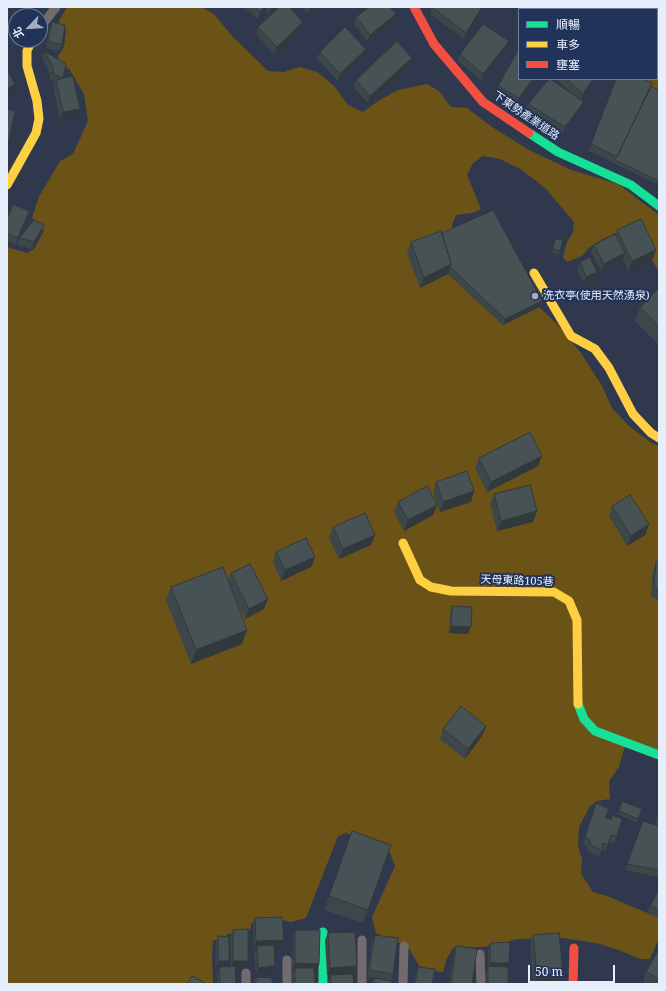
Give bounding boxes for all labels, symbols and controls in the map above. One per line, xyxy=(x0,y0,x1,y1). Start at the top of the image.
north arrow xyxy=(8,8,48,48)
legend xyxy=(518,8,658,80)
text: 順暢 xyxy=(556,16,580,33)
text: 北 xyxy=(8,25,27,41)
text: 車多 xyxy=(556,36,580,53)
text: 壅塞 xyxy=(556,56,580,73)
street label: 下東勢產業道路 xyxy=(490,89,562,143)
place label: 洗衣亭(使用天然湧泉) xyxy=(543,289,650,303)
marker: 洗衣亭(使用天然湧泉) xyxy=(530,291,540,301)
street label: 天母東路105巷 xyxy=(480,573,554,589)
scale bar xyxy=(530,957,617,983)
text: 50 m xyxy=(535,963,563,980)

